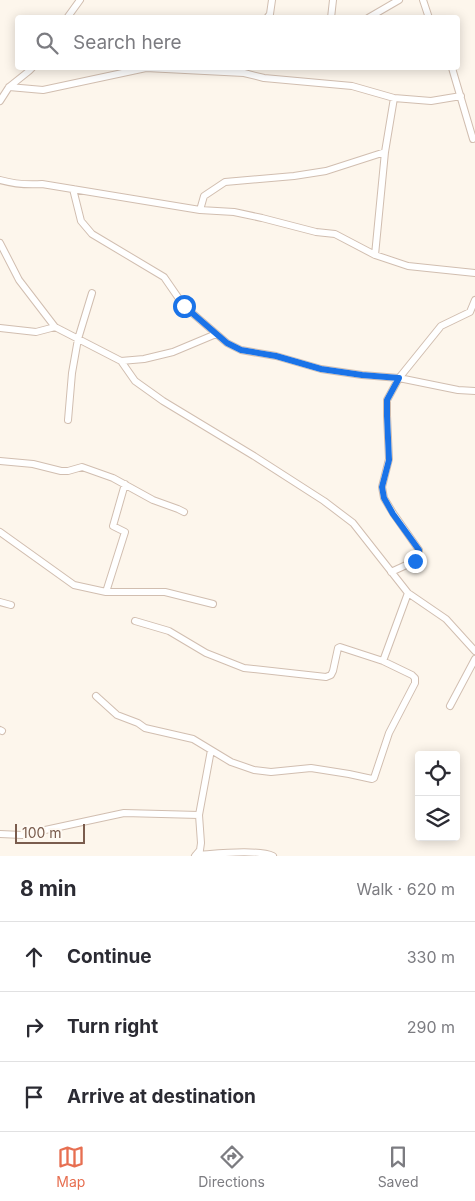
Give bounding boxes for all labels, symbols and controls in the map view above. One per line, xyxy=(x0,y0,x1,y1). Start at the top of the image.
search box xyxy=(15,15,460,70)
icon: search xyxy=(33,29,61,57)
text: Search here xyxy=(73,31,182,54)
route start xyxy=(173,295,196,318)
route end xyxy=(404,550,427,573)
map controls xyxy=(415,751,460,841)
button: locate xyxy=(415,751,460,796)
button: layers xyxy=(415,796,460,841)
scale bar xyxy=(15,821,85,844)
text: 100 m xyxy=(22,824,62,841)
text: 8 min xyxy=(20,876,77,901)
text: Walk · 620 m xyxy=(357,879,455,899)
icon: ahead xyxy=(20,943,48,971)
text: Continue xyxy=(67,945,152,968)
text: 330 m xyxy=(407,947,455,967)
icon: right xyxy=(20,1013,48,1041)
text: Turn right xyxy=(67,1015,158,1038)
text: 290 m xyxy=(407,1017,455,1037)
icon: arrive xyxy=(20,1083,48,1111)
text: Arrive at destination xyxy=(67,1085,256,1108)
tab: Map xyxy=(56,1143,85,1190)
tab: Directions xyxy=(198,1143,265,1190)
tab: Saved xyxy=(378,1143,419,1190)

